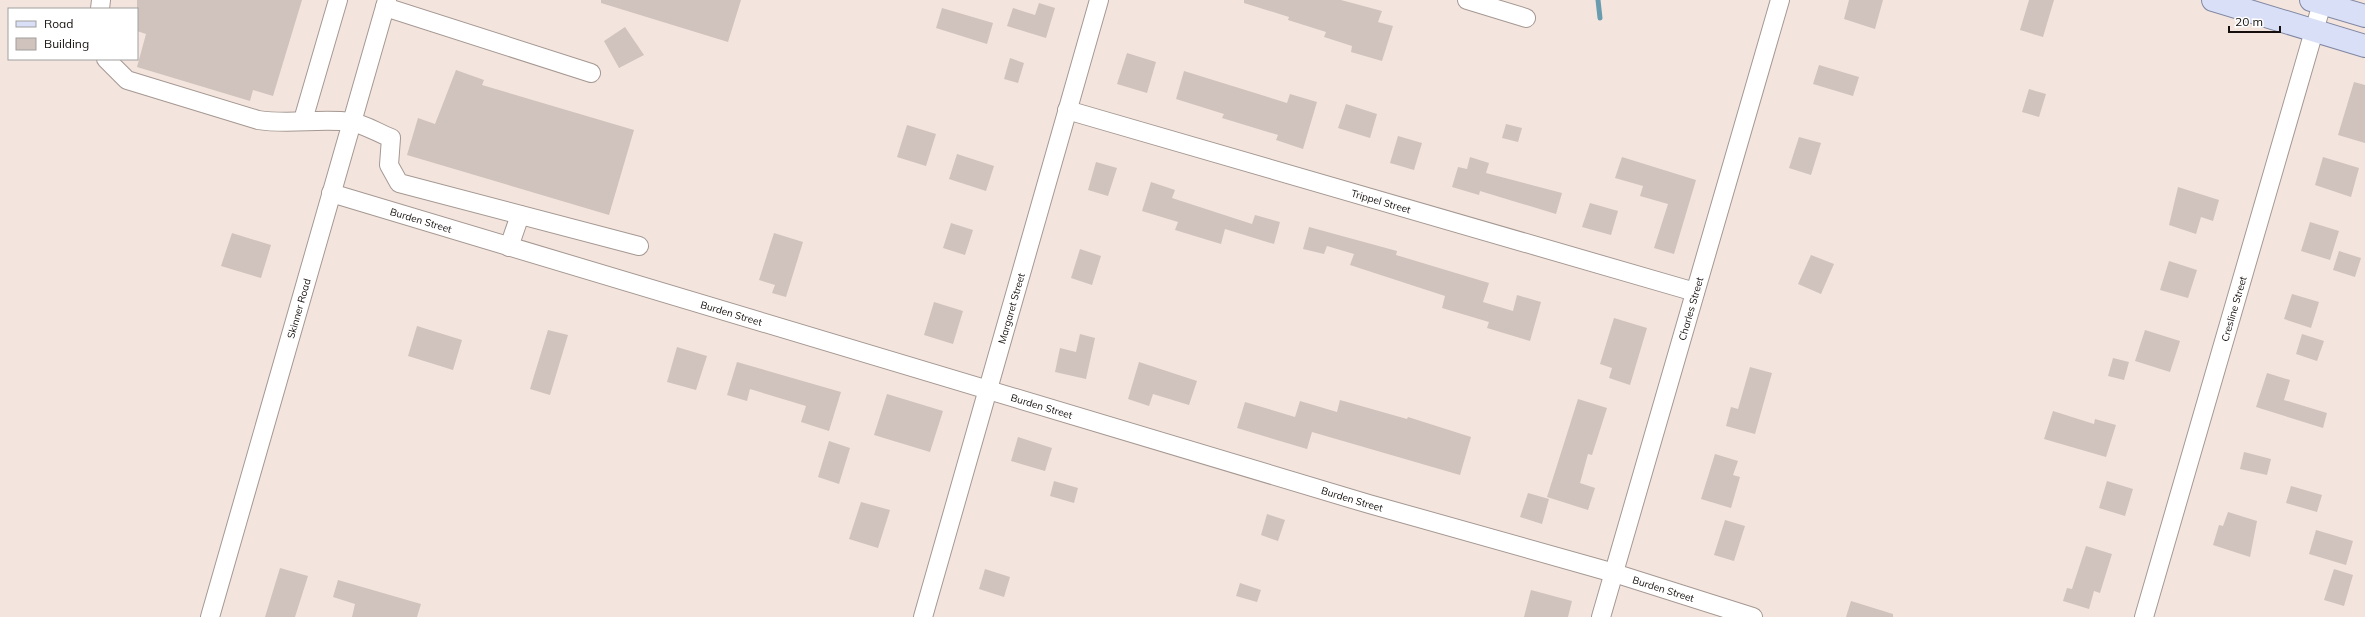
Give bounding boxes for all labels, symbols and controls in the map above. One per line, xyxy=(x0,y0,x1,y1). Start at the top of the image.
legend xyxy=(8,8,138,60)
scale bar xyxy=(2229,8,2280,34)
text: 20 m xyxy=(2235,14,2263,29)
text: Road xyxy=(44,16,73,31)
text: Building xyxy=(44,36,89,51)
street label: Trippel Street xyxy=(1350,186,1413,216)
street label: Burden Street xyxy=(389,205,454,236)
street label: Margaret Street xyxy=(995,271,1027,345)
street label: Cresline Street xyxy=(2218,274,2249,343)
street label: Charles Street xyxy=(1675,275,1706,342)
street label: Skinner Road xyxy=(284,277,313,340)
street label: Burden Street xyxy=(699,298,764,328)
street label: Burden Street xyxy=(1009,391,1075,421)
street label: Burden Street xyxy=(1320,484,1385,514)
street label: Burden Street xyxy=(1631,573,1696,605)

